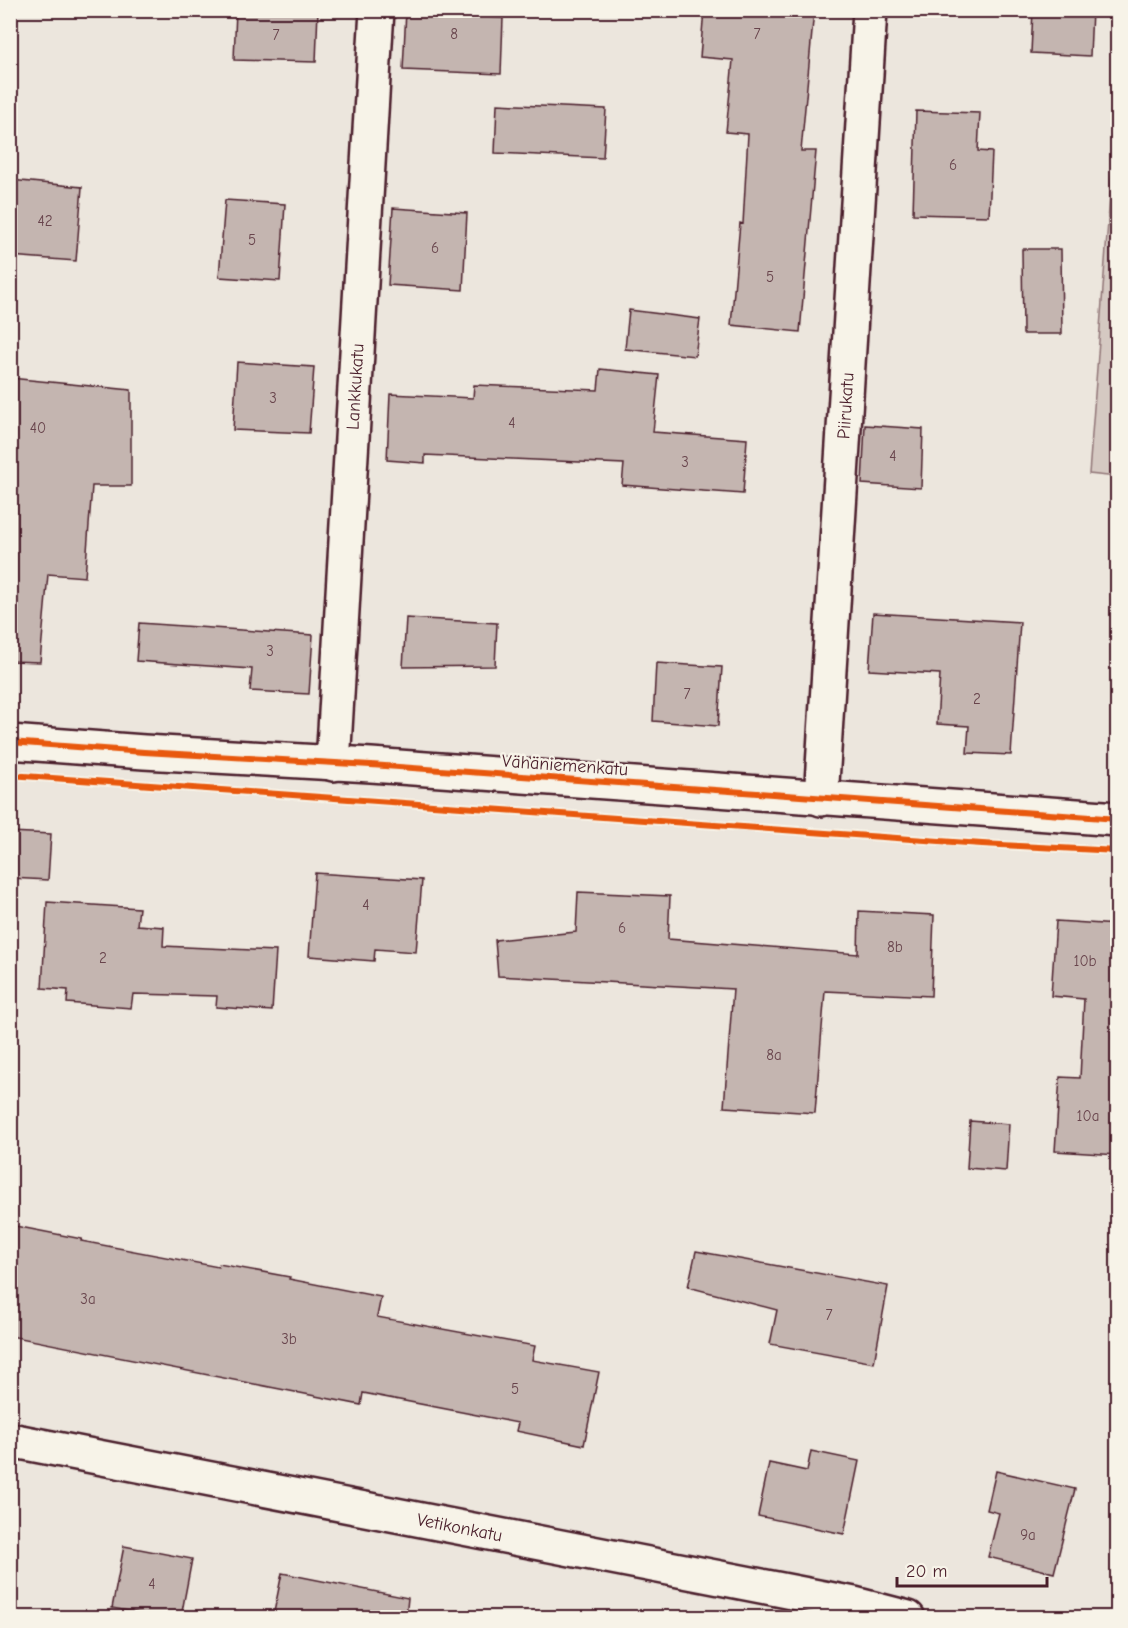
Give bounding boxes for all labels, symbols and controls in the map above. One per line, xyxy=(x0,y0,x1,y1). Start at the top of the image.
house number: 8 xyxy=(450,25,458,43)
house number: 7 xyxy=(753,25,761,43)
house number: 7 xyxy=(272,26,280,44)
house number: 6 xyxy=(949,156,957,174)
house number: 42 xyxy=(37,212,53,230)
house number: 5 xyxy=(248,231,256,249)
house number: 6 xyxy=(431,239,439,257)
house number: 5 xyxy=(766,268,774,286)
street label: Lankkukatu xyxy=(343,343,369,431)
street label: Piirukatu xyxy=(833,372,858,440)
house number: 3 xyxy=(269,389,277,407)
house number: 4 xyxy=(508,414,516,432)
house number: 40 xyxy=(30,419,46,437)
house number: 4 xyxy=(889,447,897,465)
house number: 3 xyxy=(681,453,689,471)
house number: 3 xyxy=(266,642,274,660)
house number: 7 xyxy=(683,685,691,703)
house number: 2 xyxy=(973,690,981,708)
street label: Vähäniemenkatu xyxy=(501,751,629,780)
house number: 4 xyxy=(362,896,370,914)
house number: 6 xyxy=(618,919,626,937)
house number: 8b xyxy=(887,938,903,956)
house number: 2 xyxy=(99,949,107,967)
house number: 10b xyxy=(1073,952,1097,970)
house number: 8a xyxy=(766,1046,782,1064)
house number: 10a xyxy=(1077,1107,1099,1125)
house number: 3a xyxy=(80,1290,96,1308)
house number: 7 xyxy=(825,1306,833,1324)
house number: 3b xyxy=(281,1330,297,1348)
house number: 5 xyxy=(511,1380,519,1398)
street label: Vetikonkatu xyxy=(415,1509,504,1546)
house number: 9a xyxy=(1020,1526,1036,1544)
scale bar xyxy=(897,1550,1047,1588)
text: 20 m xyxy=(906,1561,947,1582)
house number: 4 xyxy=(148,1575,156,1593)

